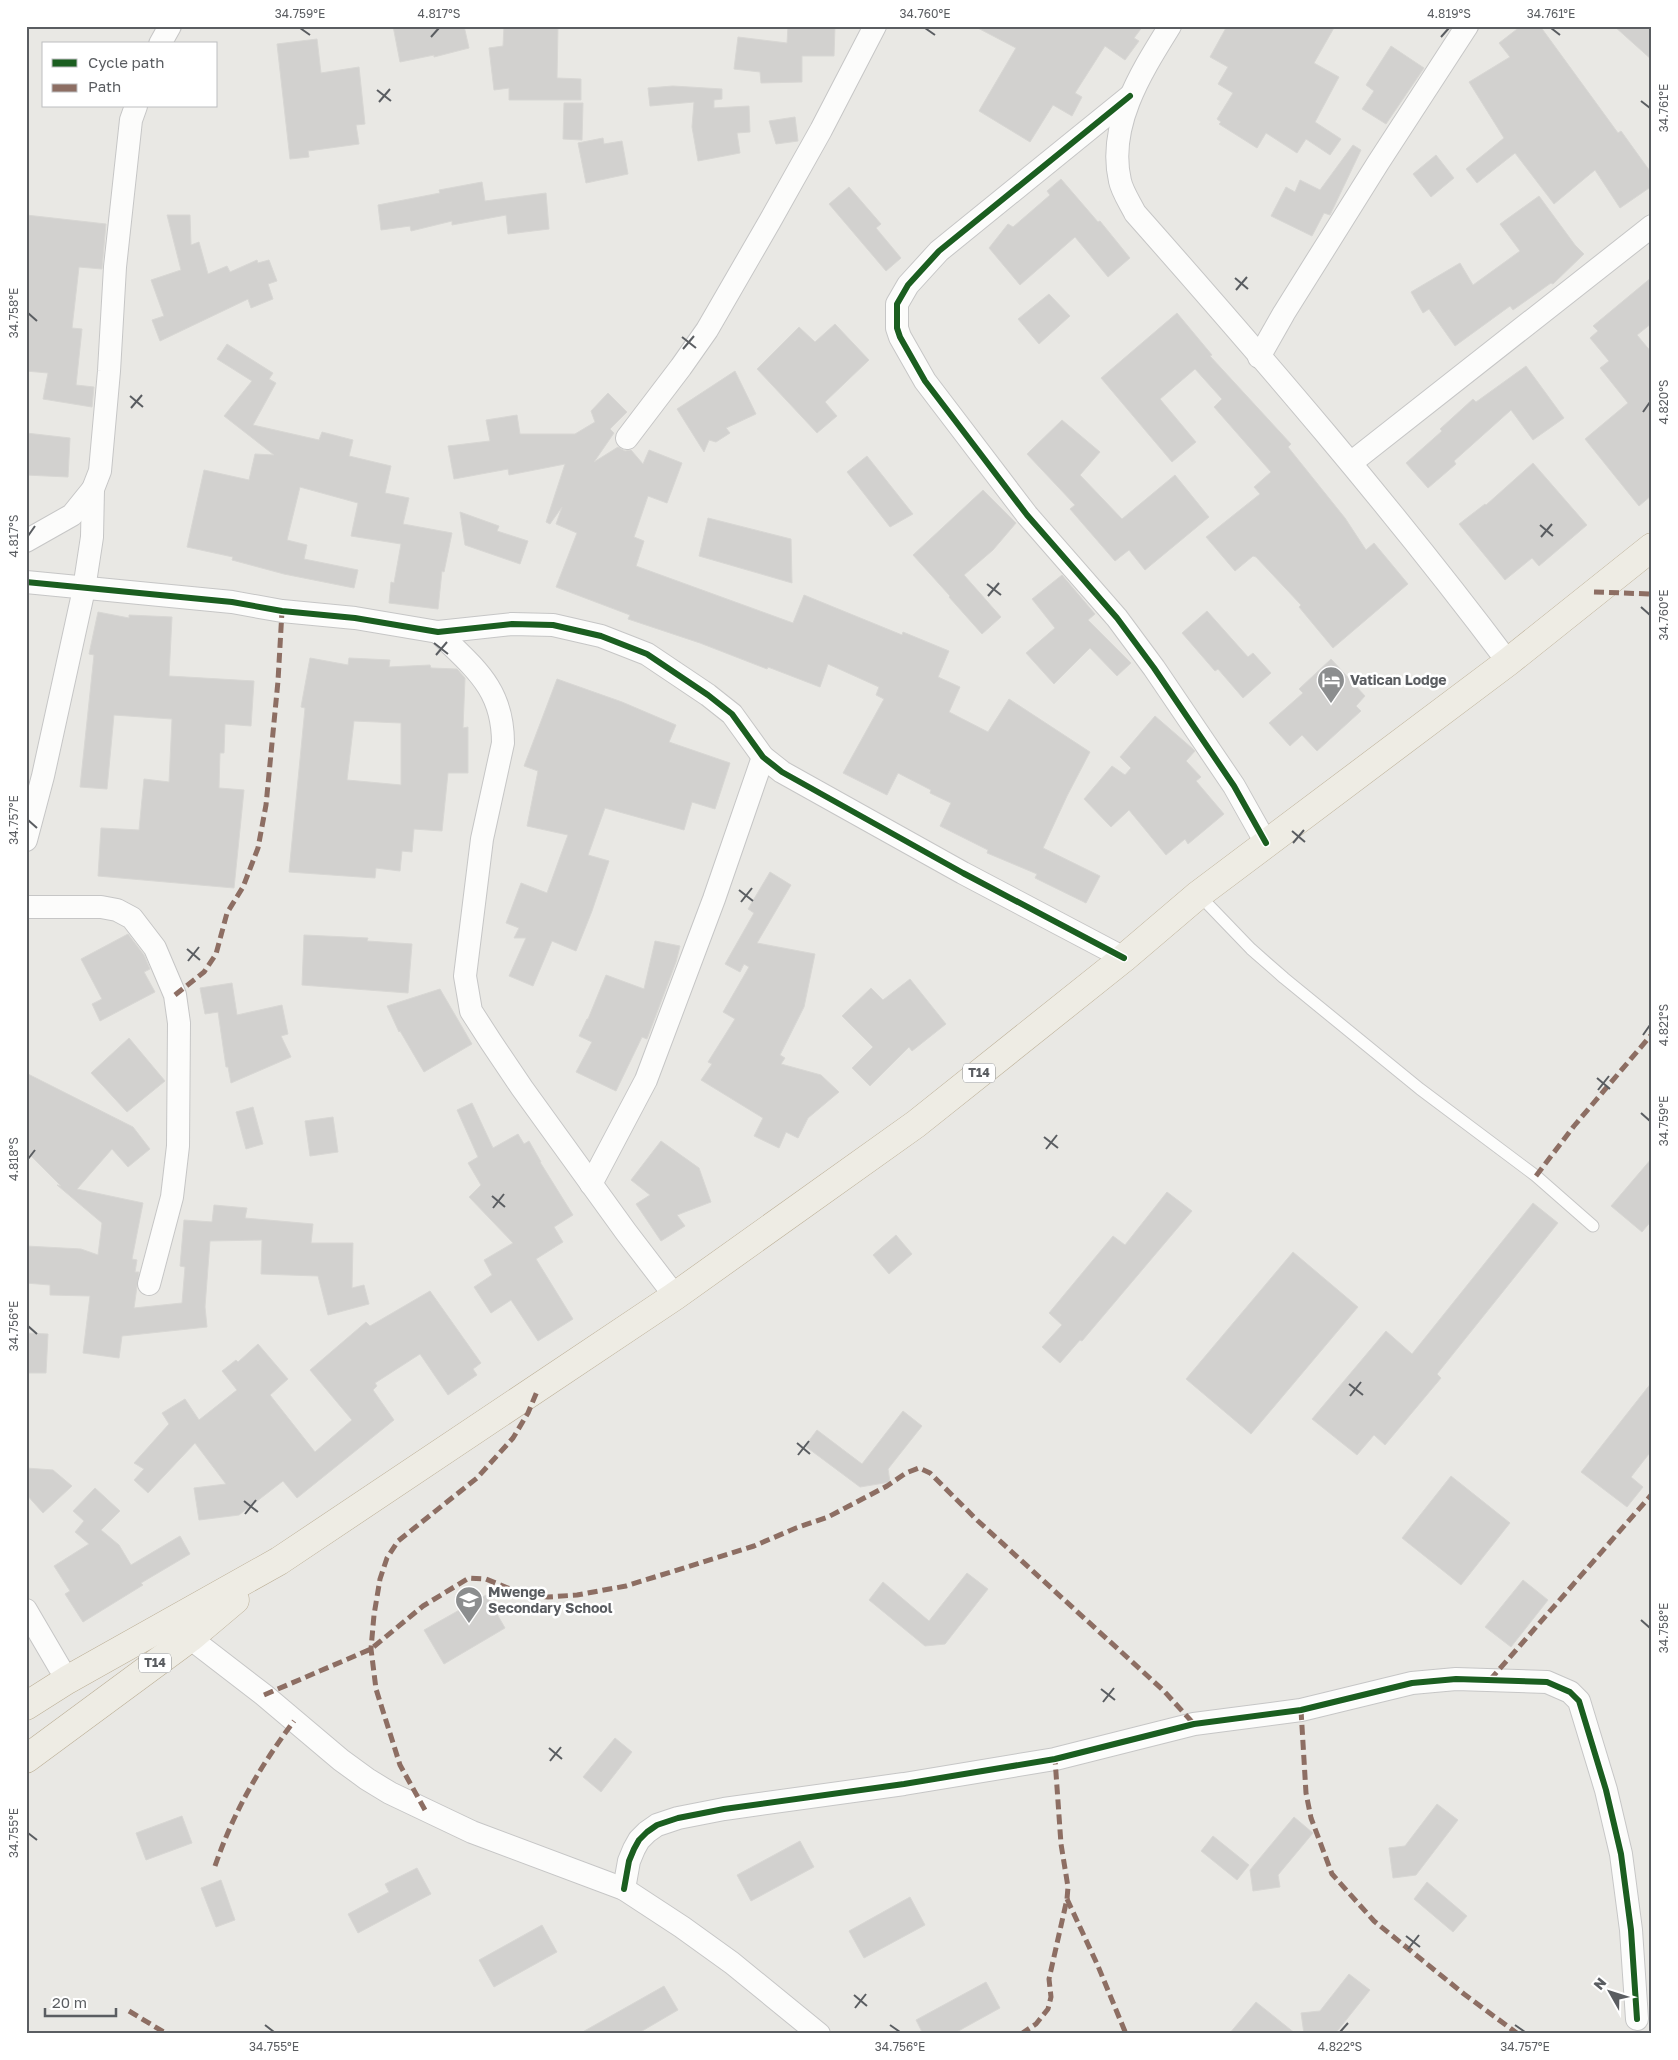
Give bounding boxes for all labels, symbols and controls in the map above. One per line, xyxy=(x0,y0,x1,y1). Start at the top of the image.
text: 34.759°E xyxy=(275,6,325,21)
text: 4.817°S xyxy=(418,6,461,21)
text: 34.760°E xyxy=(899,6,951,21)
text: 4.819°S xyxy=(1427,6,1471,21)
text: 34.761°E xyxy=(1527,6,1575,21)
legend xyxy=(42,42,218,108)
text: Cycle path xyxy=(88,53,164,71)
text: Path xyxy=(88,77,121,95)
text: 34.761°E xyxy=(1656,84,1671,132)
text: 34.758°E xyxy=(6,288,21,338)
text: 4.820°S xyxy=(1656,379,1671,425)
text: 4.817°S xyxy=(6,514,21,557)
text: 34.760°E xyxy=(1656,589,1671,641)
hotel icon: Vatican Lodge xyxy=(1316,665,1346,704)
place label: Vatican Lodge xyxy=(1350,671,1447,688)
text: 34.757°E xyxy=(6,795,21,845)
text: 4.821°S xyxy=(1656,1003,1671,1046)
road number: T14 xyxy=(963,1064,995,1082)
text: 34.759°E xyxy=(1656,1096,1671,1146)
text: 4.818°S xyxy=(6,1137,21,1181)
text: 34.756°E xyxy=(6,1301,21,1351)
place label: Mwenge Secondary School xyxy=(488,1583,613,1616)
school or university icon: Mwenge Secondary School xyxy=(454,1585,484,1624)
text: 34.758°E xyxy=(1656,1603,1671,1653)
road number: T14 xyxy=(139,1654,171,1672)
text: 34.755°E xyxy=(6,1808,21,1858)
north arrow xyxy=(1586,1968,1636,2018)
text: N xyxy=(1590,1974,1609,1993)
scale bar xyxy=(45,1985,116,2017)
text: 20 m xyxy=(52,1993,87,2011)
text: 34.755°E xyxy=(249,2039,299,2054)
text: 34.756°E xyxy=(875,2039,925,2054)
text: 4.822°S xyxy=(1318,2039,1363,2054)
text: 34.757°E xyxy=(1500,2039,1550,2054)

